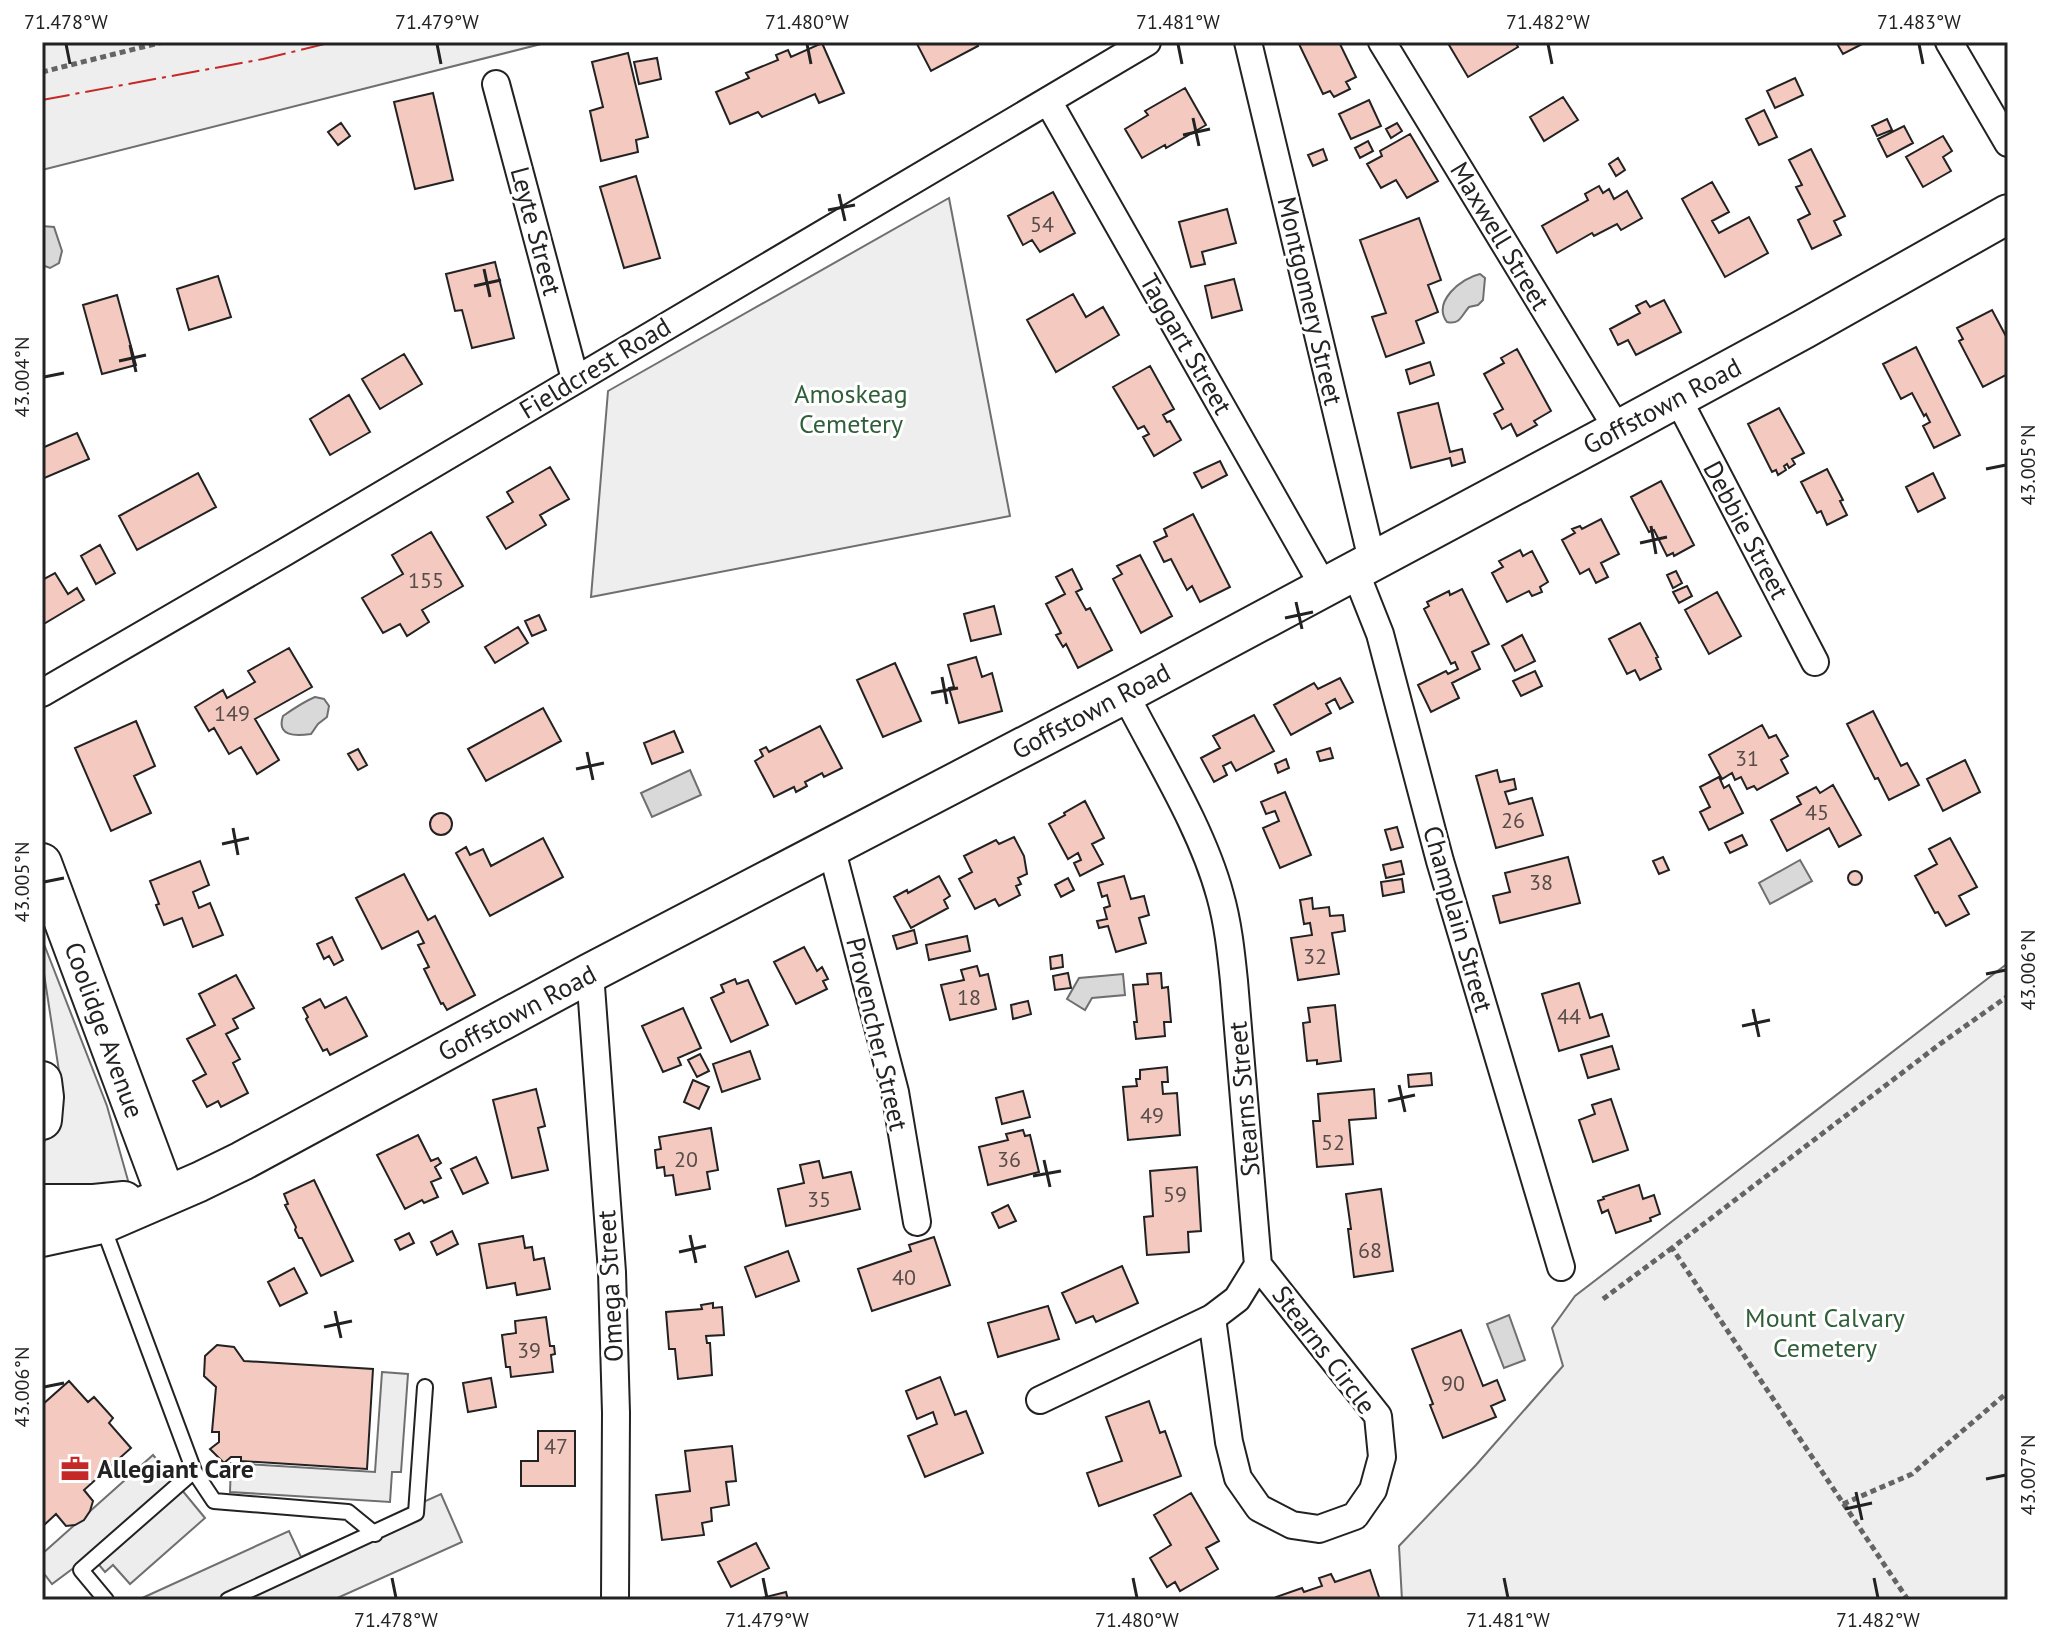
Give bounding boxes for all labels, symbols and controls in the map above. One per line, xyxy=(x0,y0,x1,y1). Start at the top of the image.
text: 71.478°W xyxy=(24,9,108,35)
text: 71.479°W xyxy=(395,9,479,35)
text: 71.480°W xyxy=(765,9,849,35)
text: 71.481°W xyxy=(1136,9,1220,35)
text: 71.482°W xyxy=(1506,9,1590,35)
text: 71.483°W xyxy=(1877,9,1961,35)
street label: Maxwell Street xyxy=(1443,155,1558,316)
street label: Leyte Street xyxy=(503,163,570,299)
street label: Montgomery Street xyxy=(1270,193,1351,408)
house number: 54 xyxy=(1030,210,1054,238)
street label: Taggart Street xyxy=(1133,267,1240,420)
street label: Fieldcrest Road xyxy=(513,309,676,426)
text: 43.004°N xyxy=(9,337,35,417)
street label: Goffstown Road xyxy=(1577,350,1747,461)
park label: Amoskeag Cemetery xyxy=(794,377,908,440)
text: 43.005°N xyxy=(2015,425,2041,505)
street label: Debbie Street xyxy=(1696,455,1797,605)
house number: 155 xyxy=(408,566,444,594)
street label: Goffstown Road xyxy=(1006,655,1176,766)
house number: 149 xyxy=(214,699,250,727)
house number: 31 xyxy=(1735,744,1759,772)
house number: 45 xyxy=(1805,798,1829,826)
house number: 26 xyxy=(1501,806,1525,834)
street label: Champlain Street xyxy=(1416,822,1501,1016)
text: 43.005°N xyxy=(9,842,35,922)
house number: 38 xyxy=(1529,868,1553,896)
text: 43.006°N xyxy=(2015,930,2041,1010)
street label: Provencher Street xyxy=(839,934,916,1134)
street label: Coolidge Avenue xyxy=(57,937,152,1122)
house number: 32 xyxy=(1303,942,1327,970)
street label: Goffstown Road xyxy=(432,957,602,1068)
house number: 18 xyxy=(957,983,981,1011)
house number: 44 xyxy=(1557,1002,1581,1030)
street label: Stearns Street xyxy=(1220,1020,1267,1178)
house number: 49 xyxy=(1140,1101,1164,1129)
house number: 52 xyxy=(1321,1128,1345,1156)
house number: 20 xyxy=(674,1145,698,1173)
house number: 36 xyxy=(997,1145,1021,1173)
house number: 59 xyxy=(1163,1180,1187,1208)
house number: 35 xyxy=(807,1185,831,1213)
street label: Omega Street xyxy=(589,1209,630,1363)
house number: 68 xyxy=(1358,1236,1382,1264)
house number: 40 xyxy=(892,1263,916,1291)
street label: Stearns Circle xyxy=(1265,1279,1383,1421)
park label: Mount Calvary Cemetery xyxy=(1745,1301,1905,1364)
house number: 39 xyxy=(517,1336,541,1364)
text: 43.006°N xyxy=(9,1347,35,1427)
house number: 90 xyxy=(1441,1369,1465,1397)
house number: 47 xyxy=(544,1432,568,1460)
text: 43.007°N xyxy=(2015,1435,2041,1515)
place label: Allegiant Care xyxy=(97,1452,254,1485)
office icon: Allegiant Care xyxy=(60,1454,90,1484)
text: 71.478°W xyxy=(354,1607,438,1633)
text: 71.479°W xyxy=(725,1607,809,1633)
text: 71.480°W xyxy=(1095,1607,1179,1633)
text: 71.481°W xyxy=(1466,1607,1550,1633)
text: 71.482°W xyxy=(1836,1607,1920,1633)

